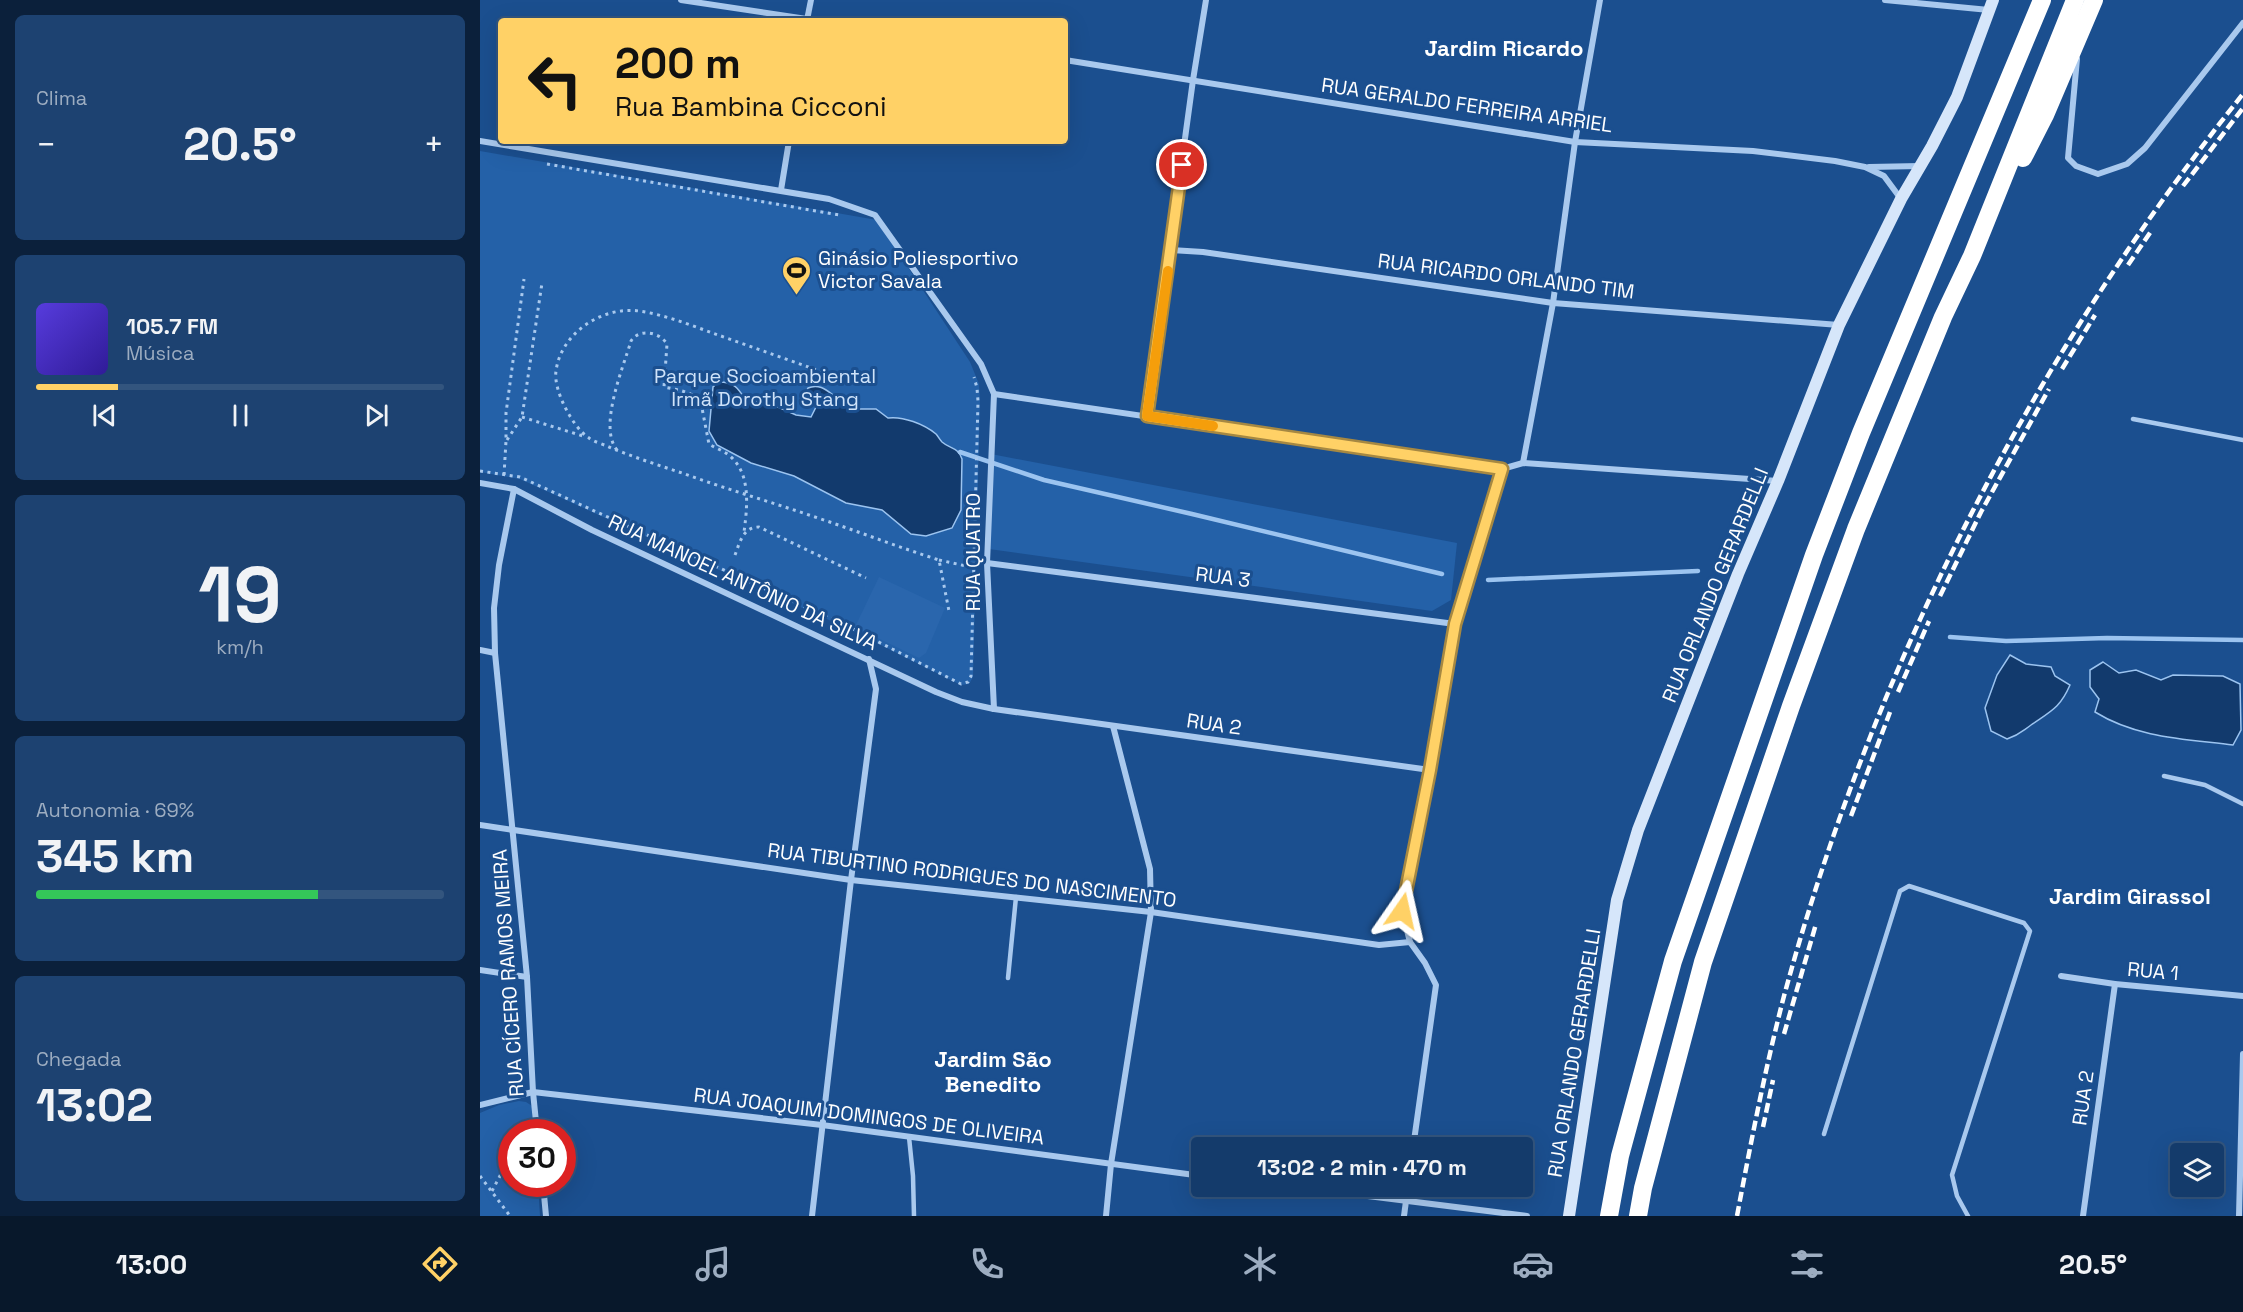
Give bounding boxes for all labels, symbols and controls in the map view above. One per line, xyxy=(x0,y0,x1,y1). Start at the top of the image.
district label: Jardim Ricardo xyxy=(1424,34,1584,62)
text: 200 m xyxy=(615,37,741,90)
icon: left xyxy=(516,42,594,120)
street label: RUA GERALDO FERREIRA ARRIEL xyxy=(1320,72,1614,138)
text: Clima xyxy=(36,85,87,111)
text: Rua Bambina Cicconi xyxy=(615,89,887,124)
text: 20.5° xyxy=(183,116,297,173)
text: − xyxy=(36,124,56,166)
text: + xyxy=(424,124,444,166)
pin xyxy=(1156,139,1207,190)
icon: arrive xyxy=(1165,148,1198,181)
place label: Ginásio Poliesportivo Victor Savala xyxy=(818,245,1019,294)
street label: RUA RICARDO ORLANDO TIM xyxy=(1376,247,1636,305)
sports icon: Ginásio Poliesportivo Victor Savala xyxy=(781,254,813,296)
text: 105.7 FM xyxy=(126,312,218,340)
text: Música xyxy=(126,340,194,366)
park label: Parque Socioambiental Irmã Dorothy Stang xyxy=(654,363,876,412)
icon: previous xyxy=(88,399,121,432)
icon: pause xyxy=(224,399,257,432)
icon: next xyxy=(360,399,393,432)
street label: RUA ORLANDO GERARDELLI xyxy=(1656,464,1774,706)
street label: RUA QUATRO xyxy=(960,493,986,611)
street label: RUA MANOEL ANTÔNIO DA SILVA xyxy=(604,508,882,656)
text: 19 xyxy=(198,545,282,645)
street label: RUA 3 xyxy=(1194,561,1252,593)
text: km/h xyxy=(216,634,264,660)
street label: RUA 2 xyxy=(1185,707,1243,741)
text: Autonomia · 69% xyxy=(36,797,194,823)
text: 345 km xyxy=(36,828,194,885)
street label: RUA TIBURTINO RODRIGUES DO NASCIMENTO xyxy=(766,837,1178,913)
street label: RUA CÍCERO RAMOS MEIRA xyxy=(486,848,530,1098)
position arrow xyxy=(1370,879,1434,943)
district label: Jardim Girassol xyxy=(2049,882,2211,910)
street label: RUA ORLANDO GERARDELLI xyxy=(1542,927,1606,1179)
street label: RUA 1 xyxy=(2126,956,2180,986)
district label: Jardim São Benedito xyxy=(934,1045,1052,1098)
text: Chegada xyxy=(36,1046,121,1072)
street label: RUA 2 xyxy=(2066,1069,2100,1127)
text: 13:02 xyxy=(36,1077,153,1134)
street label: RUA JOAQUIM DOMINGOS DE OLIVEIRA xyxy=(692,1082,1046,1150)
speed limit sign: 30 xyxy=(498,1119,576,1197)
map controls xyxy=(2170,1143,2224,1197)
button: layers xyxy=(2170,1143,2224,1197)
text: 13:02 · 2 min · 470 m xyxy=(1257,1153,1467,1181)
icon: directions xyxy=(419,1243,461,1285)
icon: music xyxy=(692,1243,734,1285)
icon: phone xyxy=(966,1243,1008,1285)
icon: climate xyxy=(1239,1243,1281,1285)
icon: car xyxy=(1512,1243,1554,1285)
icon: filters xyxy=(1786,1243,1828,1285)
text: 13:00 xyxy=(116,1247,187,1282)
text: 20.5° xyxy=(2059,1247,2127,1282)

